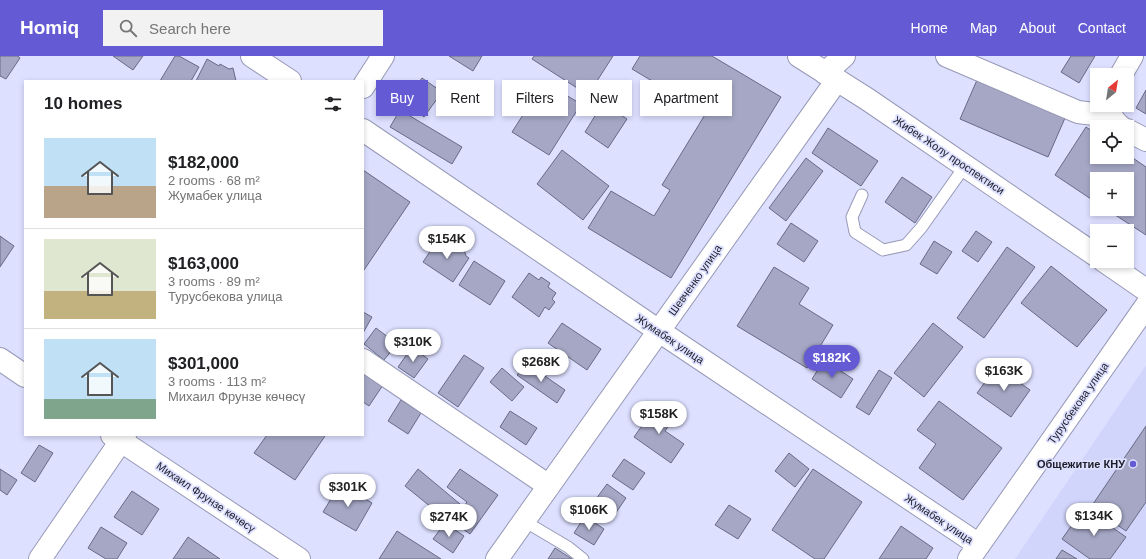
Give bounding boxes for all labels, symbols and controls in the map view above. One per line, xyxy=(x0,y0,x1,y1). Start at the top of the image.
search box xyxy=(103,10,383,46)
text: Homiq xyxy=(20,17,79,38)
icon: search xyxy=(117,17,139,39)
text: Search here xyxy=(149,20,231,37)
text: Home xyxy=(911,20,948,36)
text: Map xyxy=(970,20,997,36)
text: About xyxy=(1019,20,1056,36)
text: Contact xyxy=(1078,20,1126,36)
north arrow xyxy=(1090,68,1134,112)
map controls xyxy=(1090,68,1134,268)
chip: Buy xyxy=(376,80,428,116)
chip: Rent xyxy=(436,80,494,116)
chip: Filters xyxy=(502,80,568,116)
chip: New xyxy=(576,80,632,116)
chip: Apartment xyxy=(640,80,732,116)
icon: filters xyxy=(322,93,344,115)
text: 10 homes xyxy=(44,94,122,113)
street label: Жибек Жолу проспектиси xyxy=(891,113,1007,197)
button: locate xyxy=(1090,120,1134,164)
text: $182,000 xyxy=(168,153,239,172)
icon: home xyxy=(76,154,124,202)
button: + xyxy=(1090,172,1134,216)
text: 2 rooms · 68 m² xyxy=(168,173,260,188)
text: Жумабек улица xyxy=(168,188,262,203)
button: − xyxy=(1090,224,1134,268)
pin: $154K xyxy=(419,226,475,260)
text: $154K xyxy=(428,231,466,246)
street label: Шевченко улица xyxy=(666,242,724,318)
text: $163,000 xyxy=(168,254,239,273)
icon: home xyxy=(76,255,124,303)
text: 3 rooms · 89 m² xyxy=(168,274,260,289)
text: Турусбекова улица xyxy=(168,289,282,304)
street label: Жумабек улица xyxy=(634,312,707,367)
pin: $310K xyxy=(385,329,441,363)
text: $310K xyxy=(394,334,432,349)
pin: $182K xyxy=(804,345,860,379)
pin: $268K xyxy=(513,349,569,383)
text: $182K xyxy=(813,350,851,365)
text: $301,000 xyxy=(168,354,239,373)
text: $268K xyxy=(522,354,560,369)
icon: home xyxy=(76,355,124,403)
pin: $163K xyxy=(976,358,1032,392)
street label: Турусбекова улица xyxy=(1045,359,1111,446)
text: $163K xyxy=(985,363,1023,378)
text: 3 rooms · 113 m² xyxy=(168,374,266,389)
text: Михаил Фрунзе көчөсү xyxy=(168,389,305,404)
pin: $158K xyxy=(631,401,687,435)
text: $158K xyxy=(640,406,678,421)
place label: Общежитие КНУ xyxy=(1037,458,1125,470)
marker: Общежитие КНУ xyxy=(1128,459,1138,469)
street label: Михаил Фрунзе көчөсү xyxy=(154,460,258,535)
pin: $301K xyxy=(320,474,376,508)
text: $301K xyxy=(329,479,367,494)
street label: Жумабек улица xyxy=(903,492,976,547)
pin: $106K xyxy=(561,497,617,531)
text: $106K xyxy=(570,502,608,517)
pin: $134K xyxy=(1066,503,1122,537)
pin: $274K xyxy=(421,504,477,538)
text: $134K xyxy=(1075,508,1113,523)
text: $274K xyxy=(430,509,468,524)

